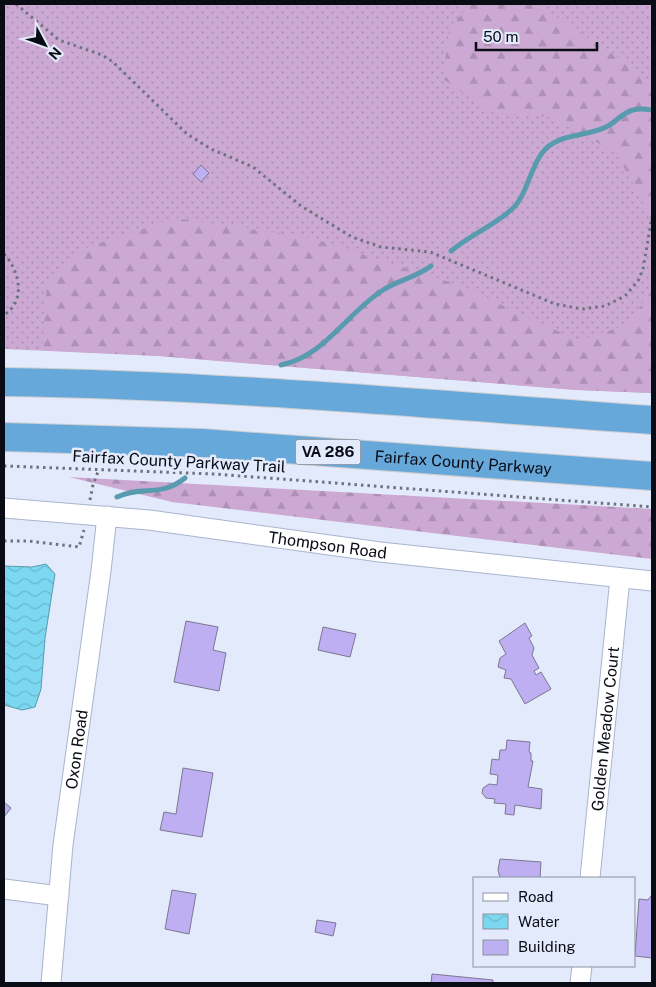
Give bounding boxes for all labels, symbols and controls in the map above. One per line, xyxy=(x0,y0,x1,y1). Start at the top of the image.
north arrow xyxy=(20,20,70,70)
scale bar xyxy=(476,20,597,52)
text: 50 m xyxy=(483,28,518,45)
text: N xyxy=(45,44,64,63)
road number: VA 286 xyxy=(296,440,360,464)
street label: Fairfax County Parkway Trail xyxy=(72,446,286,477)
street label: Fairfax County Parkway xyxy=(374,447,553,479)
street label: Thompson Road xyxy=(267,528,388,563)
street label: Golden Meadow Court xyxy=(588,646,623,812)
street label: Oxon Road xyxy=(62,708,92,791)
legend xyxy=(473,877,636,967)
text: Road xyxy=(518,888,554,905)
text: Water xyxy=(518,913,560,930)
text: Building xyxy=(518,938,576,955)

